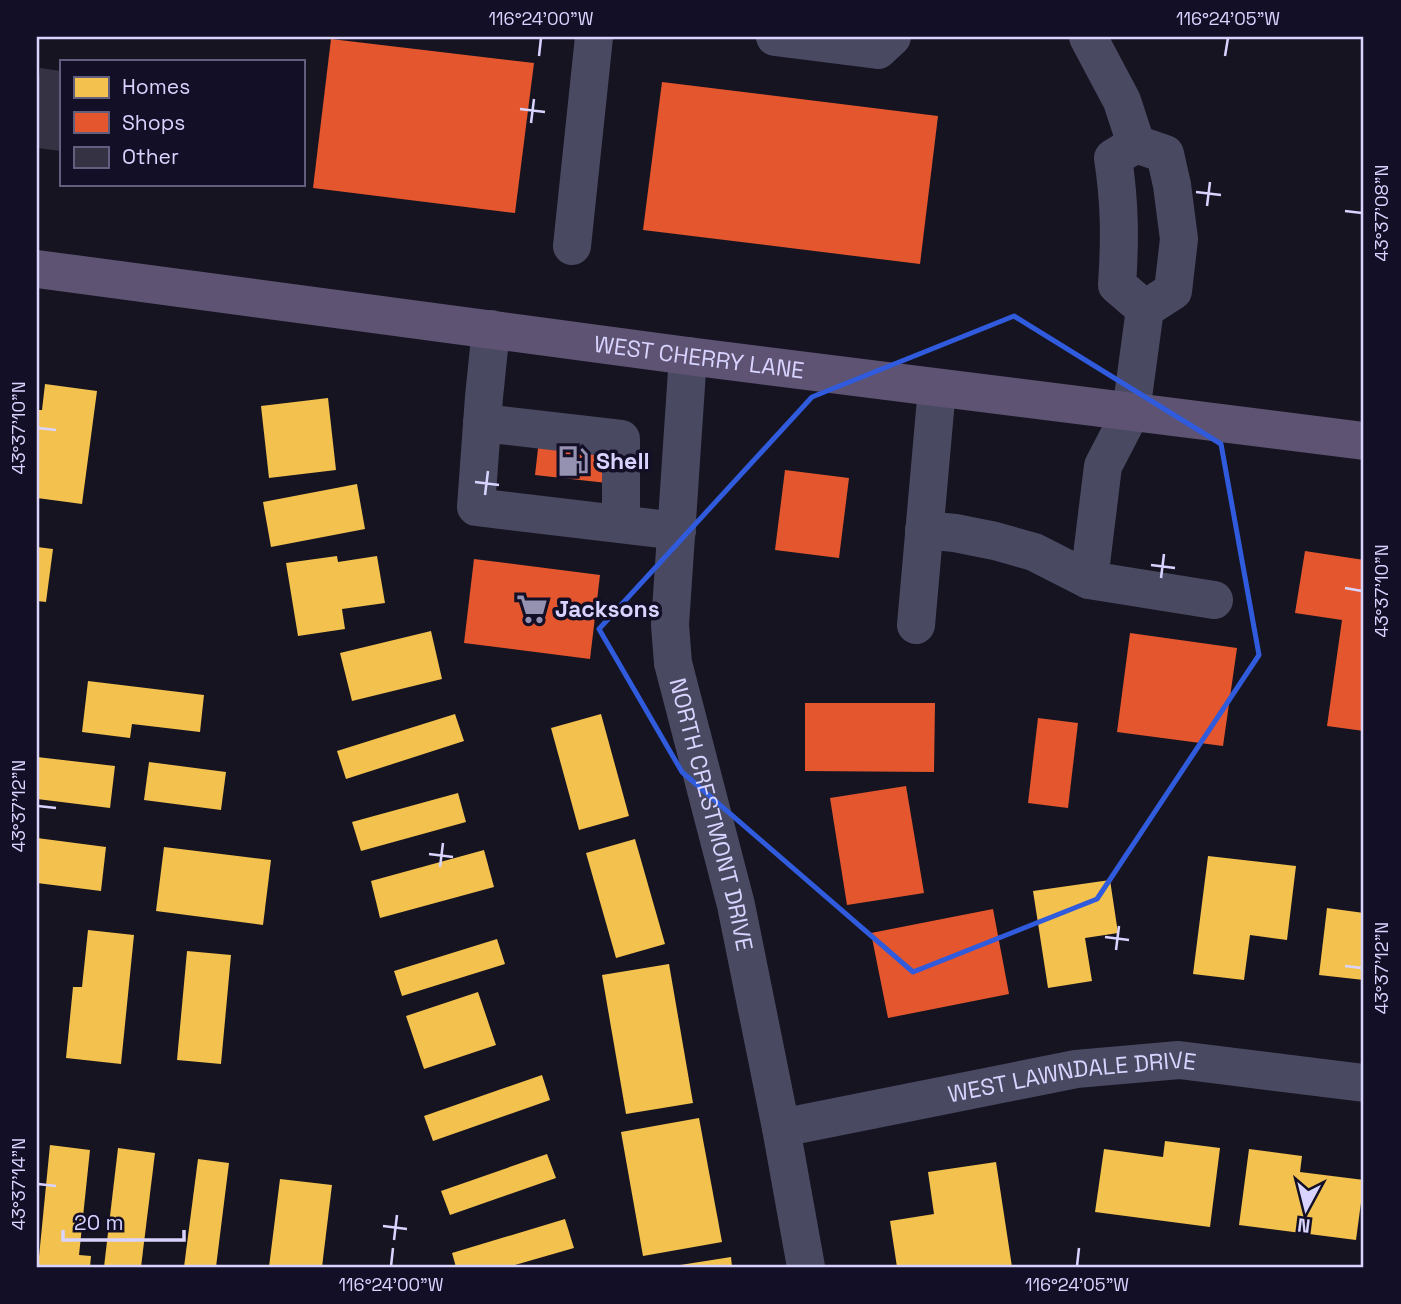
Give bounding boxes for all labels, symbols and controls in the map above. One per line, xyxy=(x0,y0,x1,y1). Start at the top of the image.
text: 116°24'00"W xyxy=(489,7,594,30)
text: 116°24'05"W xyxy=(1176,7,1280,30)
legend xyxy=(60,60,304,186)
text: Homes xyxy=(122,73,190,100)
text: Shops xyxy=(122,109,185,136)
text: Other xyxy=(122,143,179,170)
text: 43°37'08"N xyxy=(1370,165,1393,261)
street label: WEST CHERRY LANE xyxy=(592,329,806,385)
text: 43°37'10"N xyxy=(7,381,30,475)
fuel station icon: Shell xyxy=(556,444,590,478)
place label: Shell xyxy=(596,446,650,476)
text: 43°37'10"N xyxy=(1370,544,1393,638)
supermarket icon: Jacksons xyxy=(515,592,549,626)
place label: Jacksons xyxy=(555,594,660,624)
street label: NORTH CRESTMONT DRIVE xyxy=(662,675,760,954)
text: 43°37'12"N xyxy=(7,760,30,852)
text: 43°37'12"N xyxy=(1370,922,1393,1014)
street label: WEST LAWNDALE DRIVE xyxy=(945,1045,1198,1109)
text: 43°37'14"N xyxy=(7,1138,30,1230)
north arrow xyxy=(1272,1174,1342,1244)
scale bar xyxy=(63,1199,184,1243)
text: 20 m xyxy=(74,1209,124,1236)
text: N xyxy=(1296,1212,1312,1239)
text: 116°24'00"W xyxy=(339,1273,444,1296)
text: 116°24'05"W xyxy=(1025,1273,1129,1296)

